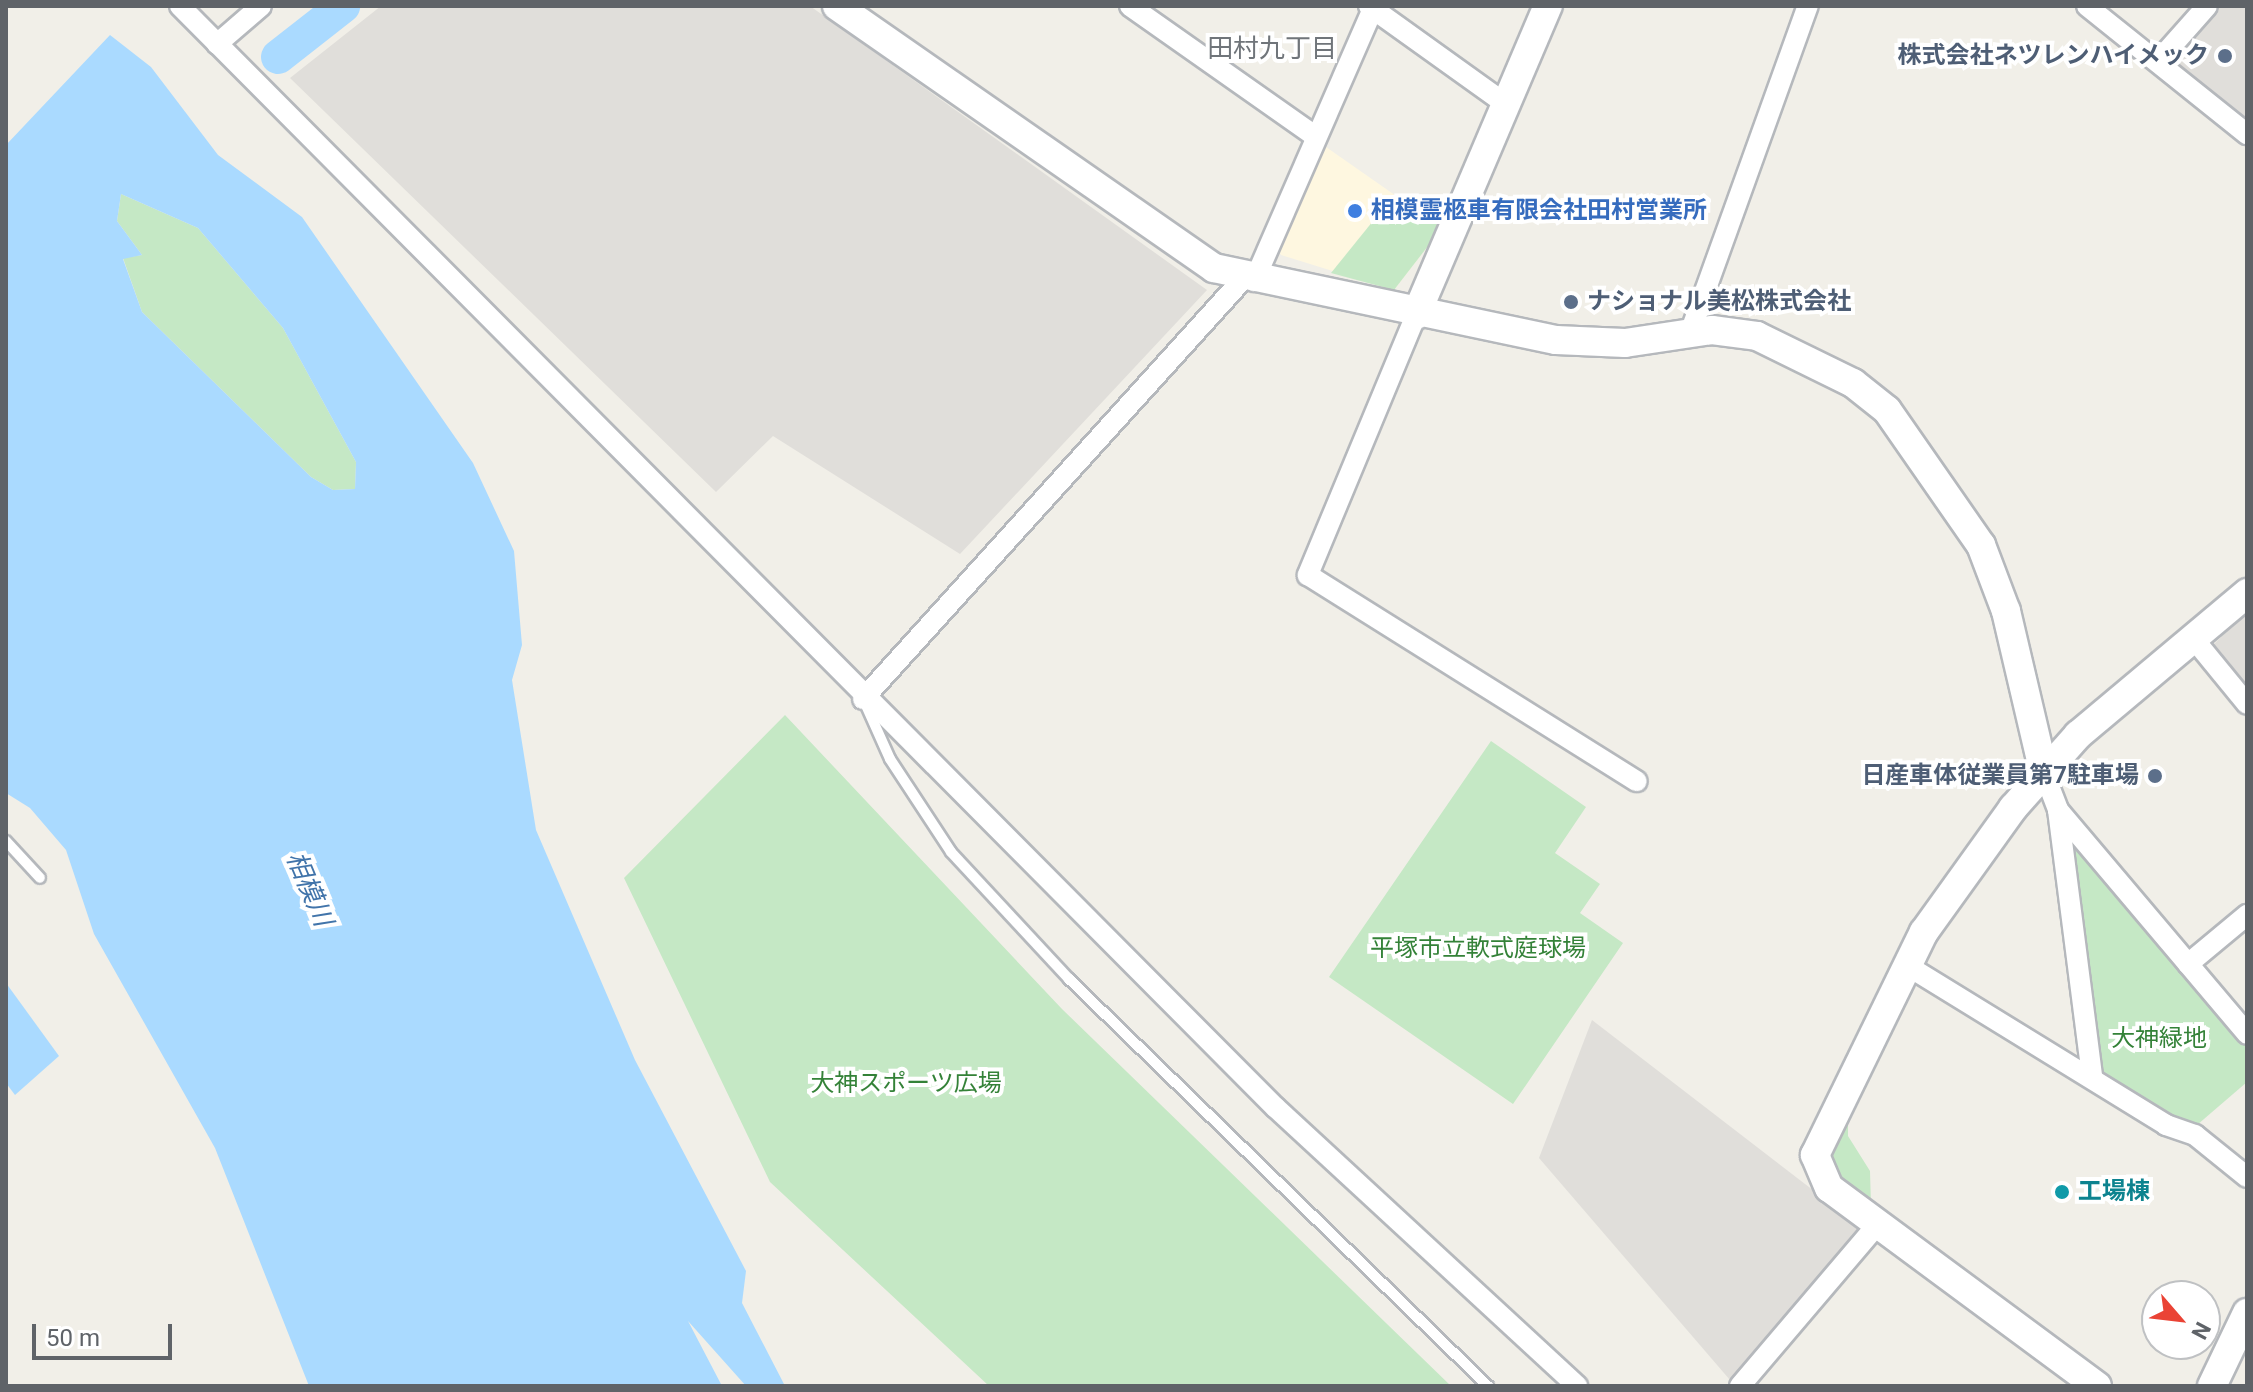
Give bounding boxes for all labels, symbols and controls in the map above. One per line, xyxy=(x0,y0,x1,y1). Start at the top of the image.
district label: 田村九丁目 xyxy=(1207,33,1337,65)
place label: 株式会社ネツレンハイメック xyxy=(1897,42,2209,70)
marker: 株式会社ネツレンハイメック xyxy=(2216,47,2234,65)
place label: 相模霊柩車有限会社田村営業所 xyxy=(1371,197,1707,225)
marker: 相模霊柩車有限会社田村営業所 xyxy=(1346,202,1364,220)
place label: ナショナル美松株式会社 xyxy=(1587,288,1851,316)
marker: ナショナル美松株式会社 xyxy=(1562,293,1580,311)
place label: 日産車体従業員第7駐車場 xyxy=(1861,762,2139,790)
marker: 日産車体従業員第7駐車場 xyxy=(2146,767,2164,785)
water label: 相模川 xyxy=(279,847,339,931)
park label: 平塚市立軟式庭球場 xyxy=(1370,935,1586,963)
park label: 大神緑地 xyxy=(2111,1025,2207,1053)
park label: 大神スポーツ広場 xyxy=(810,1070,1002,1098)
place label: 工場棟 xyxy=(2078,1178,2150,1206)
marker: 工場棟 xyxy=(2053,1183,2071,1201)
north arrow xyxy=(2141,1280,2221,1360)
scale bar xyxy=(36,1308,176,1358)
text: N xyxy=(2186,1318,2216,1343)
text: 50 m xyxy=(46,1324,100,1352)

